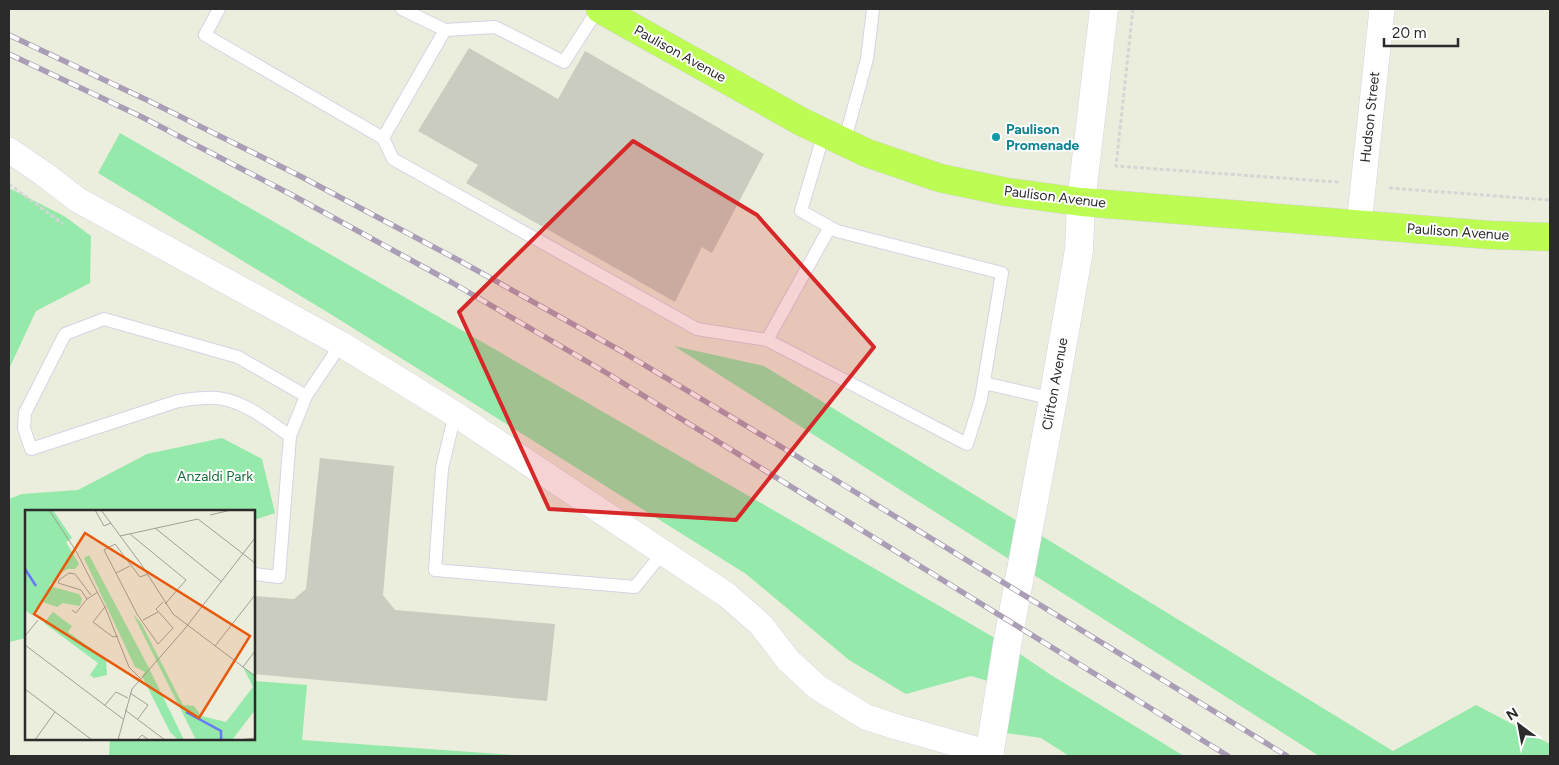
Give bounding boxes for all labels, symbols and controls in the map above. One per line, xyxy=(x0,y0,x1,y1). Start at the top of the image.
scale bar xyxy=(1384,15,1458,47)
street label: Paulison Avenue xyxy=(631,22,729,86)
text: 20 m xyxy=(1392,24,1426,42)
street label: Hudson Street xyxy=(1357,71,1383,163)
place label: Paulison Promenade xyxy=(1006,121,1080,154)
marker: Paulison Promenade xyxy=(990,131,1002,143)
street label: Paulison Avenue xyxy=(1003,182,1107,212)
street label: Paulison Avenue xyxy=(1406,220,1510,244)
street label: Clifton Avenue xyxy=(1039,336,1072,432)
park label: Anzaldi Park xyxy=(177,468,253,485)
inset map xyxy=(25,510,255,740)
north arrow xyxy=(1494,700,1544,750)
text: N xyxy=(1503,704,1521,724)

